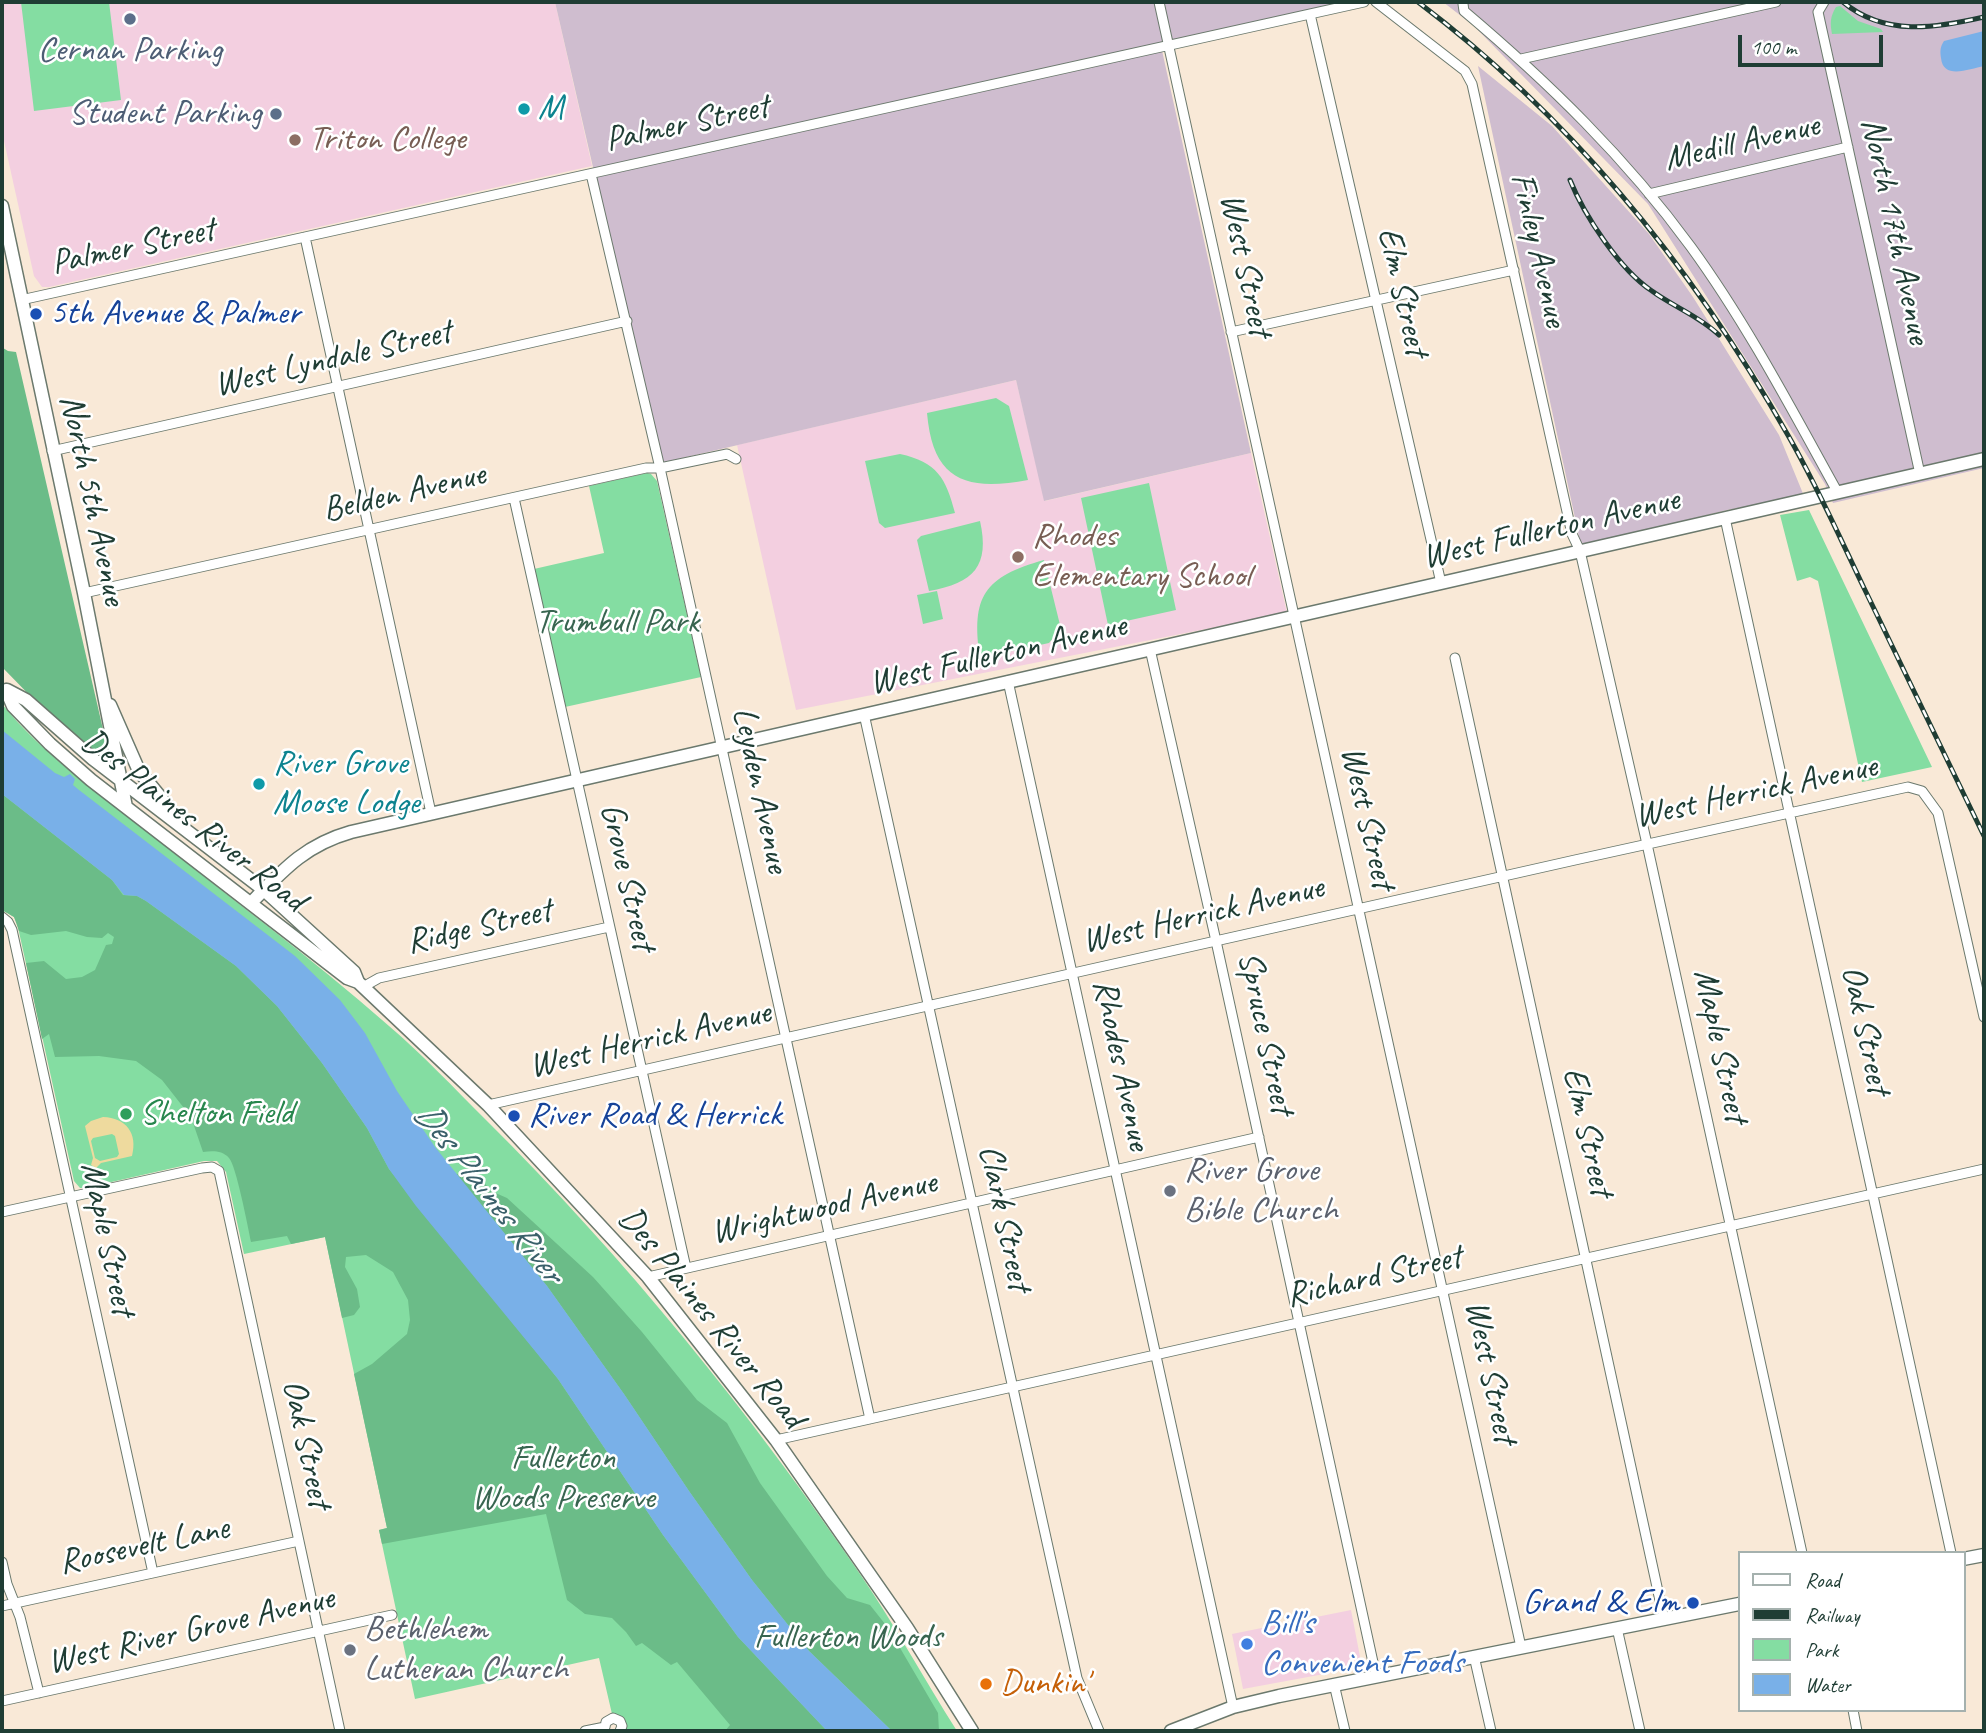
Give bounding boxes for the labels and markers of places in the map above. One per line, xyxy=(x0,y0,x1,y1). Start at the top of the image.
marker: Cernan Parking xyxy=(122,11,138,27)
place label: Cernan Parking xyxy=(38,30,222,72)
place label: M xyxy=(538,88,563,130)
place label: Student Parking xyxy=(69,93,262,135)
marker: M xyxy=(516,101,532,117)
marker: Student Parking xyxy=(268,106,284,122)
place label: Triton College xyxy=(309,119,466,161)
marker: Triton College xyxy=(287,132,303,148)
place label: 5th Avenue & Palmer xyxy=(50,293,300,335)
marker: 5th Avenue & Palmer xyxy=(28,306,44,322)
place label: Rhodes Elementary School xyxy=(1032,516,1251,598)
marker: Rhodes Elementary School xyxy=(1010,549,1026,565)
place label: River Grove Moose Lodge xyxy=(273,743,420,825)
marker: River Grove Moose Lodge xyxy=(251,776,267,792)
place label: Shelton Field xyxy=(140,1093,293,1135)
place label: River Road & Herrick xyxy=(528,1095,782,1137)
marker: Shelton Field xyxy=(118,1106,134,1122)
marker: River Road & Herrick xyxy=(506,1108,522,1124)
place label: River Grove Bible Church xyxy=(1184,1150,1338,1232)
marker: River Grove Bible Church xyxy=(1162,1183,1178,1199)
place label: Grand & Elm xyxy=(1522,1582,1679,1624)
marker: Grand & Elm xyxy=(1685,1595,1701,1611)
place label: Bill's Convenient Foods xyxy=(1261,1603,1464,1685)
place label: Bethlehem Lutheran Church xyxy=(364,1609,568,1691)
marker: Bill's Convenient Foods xyxy=(1239,1636,1255,1652)
marker: Bethlehem Lutheran Church xyxy=(342,1642,358,1658)
place label: Dunkin' xyxy=(1000,1663,1088,1705)
marker: Dunkin' xyxy=(978,1676,994,1692)

